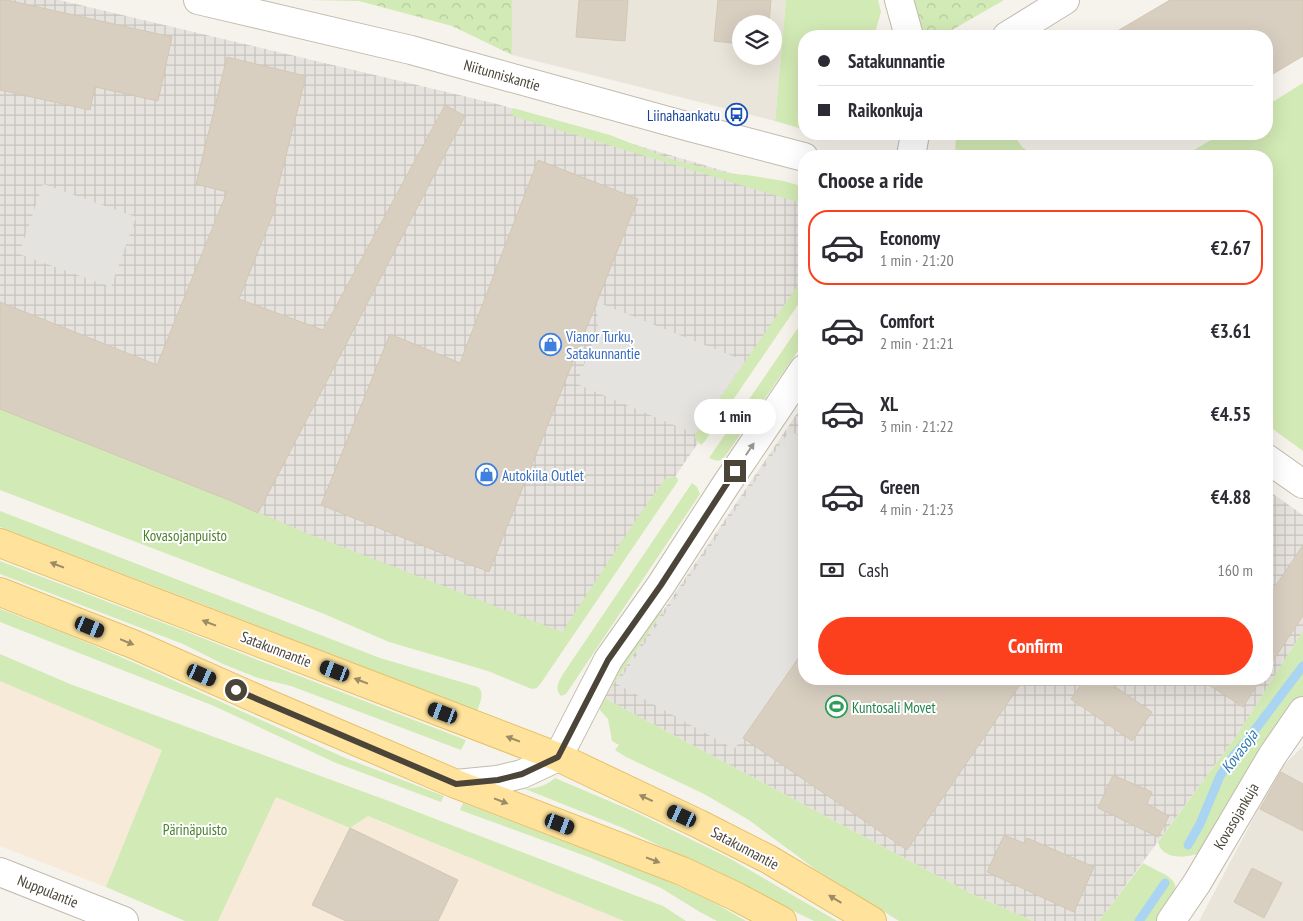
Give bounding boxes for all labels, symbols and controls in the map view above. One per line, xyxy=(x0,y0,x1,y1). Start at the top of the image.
map controls xyxy=(732,15,782,65)
button: layers xyxy=(732,15,782,65)
text: Satakunnantie xyxy=(848,49,945,73)
street label: Niitunniskantie xyxy=(462,55,542,95)
text: Raikonkuja xyxy=(848,98,923,122)
bus stop icon: Liinahaankatu xyxy=(724,103,748,127)
place label: Liinahaankatu xyxy=(647,106,720,125)
text: Choose a ride xyxy=(818,166,923,194)
icon: car xyxy=(820,225,865,270)
text: Economy xyxy=(880,226,940,250)
text: €2.67 xyxy=(1211,236,1251,260)
text: 1 min · 21:20 xyxy=(880,250,954,270)
icon: car xyxy=(820,308,865,353)
text: Comfort xyxy=(880,309,934,333)
text: €3.61 xyxy=(1211,319,1251,343)
place label: Vianor Turku, Satakunnantie xyxy=(565,327,640,363)
shop icon: Vianor Turku, Satakunnantie xyxy=(538,333,562,357)
text: 2 min · 21:21 xyxy=(880,333,954,353)
icon: car xyxy=(820,391,865,436)
text: XL xyxy=(880,392,898,416)
callout: 1 min xyxy=(694,398,776,434)
text: €4.55 xyxy=(1211,402,1251,426)
text: 1 min xyxy=(719,406,751,426)
text: 3 min · 21:22 xyxy=(880,416,954,436)
one-way arrow xyxy=(745,442,755,455)
route end xyxy=(724,460,746,482)
shop icon: Autokiila Outlet xyxy=(474,463,498,487)
place label: Autokiila Outlet xyxy=(502,466,584,485)
icon: car xyxy=(820,474,865,519)
text: Green xyxy=(880,475,920,499)
text: €4.88 xyxy=(1211,485,1251,509)
text: 4 min · 21:23 xyxy=(880,499,954,519)
park label: Kovasojanpuisto xyxy=(143,526,227,545)
icon: cash xyxy=(818,556,846,584)
text: Cash xyxy=(858,558,889,582)
text: 160 m xyxy=(1218,560,1253,580)
one-way arrow xyxy=(49,561,64,569)
car xyxy=(73,614,106,640)
button: Confirm xyxy=(818,617,1253,675)
one-way arrow xyxy=(201,619,216,627)
street label: Satakunnantie xyxy=(238,627,314,671)
one-way arrow xyxy=(120,638,135,646)
car xyxy=(318,659,351,683)
car xyxy=(185,662,218,688)
one-way arrow xyxy=(353,677,368,685)
route start xyxy=(225,679,247,701)
sports icon: Kuntosali Movet xyxy=(824,695,848,719)
place label: Kuntosali Movet xyxy=(852,698,936,717)
car xyxy=(426,701,459,725)
water label: Kovasoja xyxy=(1216,724,1263,777)
one-way arrow xyxy=(505,735,520,743)
street label: Kovasojankuja xyxy=(1209,779,1263,853)
one-way arrow xyxy=(639,794,653,802)
one-way arrow xyxy=(494,798,509,806)
car xyxy=(665,803,698,829)
car xyxy=(543,812,576,836)
park label: Pärinäpuisto xyxy=(163,820,227,839)
street label: Satakunnantie xyxy=(708,822,782,874)
one-way arrow xyxy=(646,856,661,864)
street label: Nuppulantie xyxy=(15,870,81,912)
one-way arrow xyxy=(828,894,841,903)

